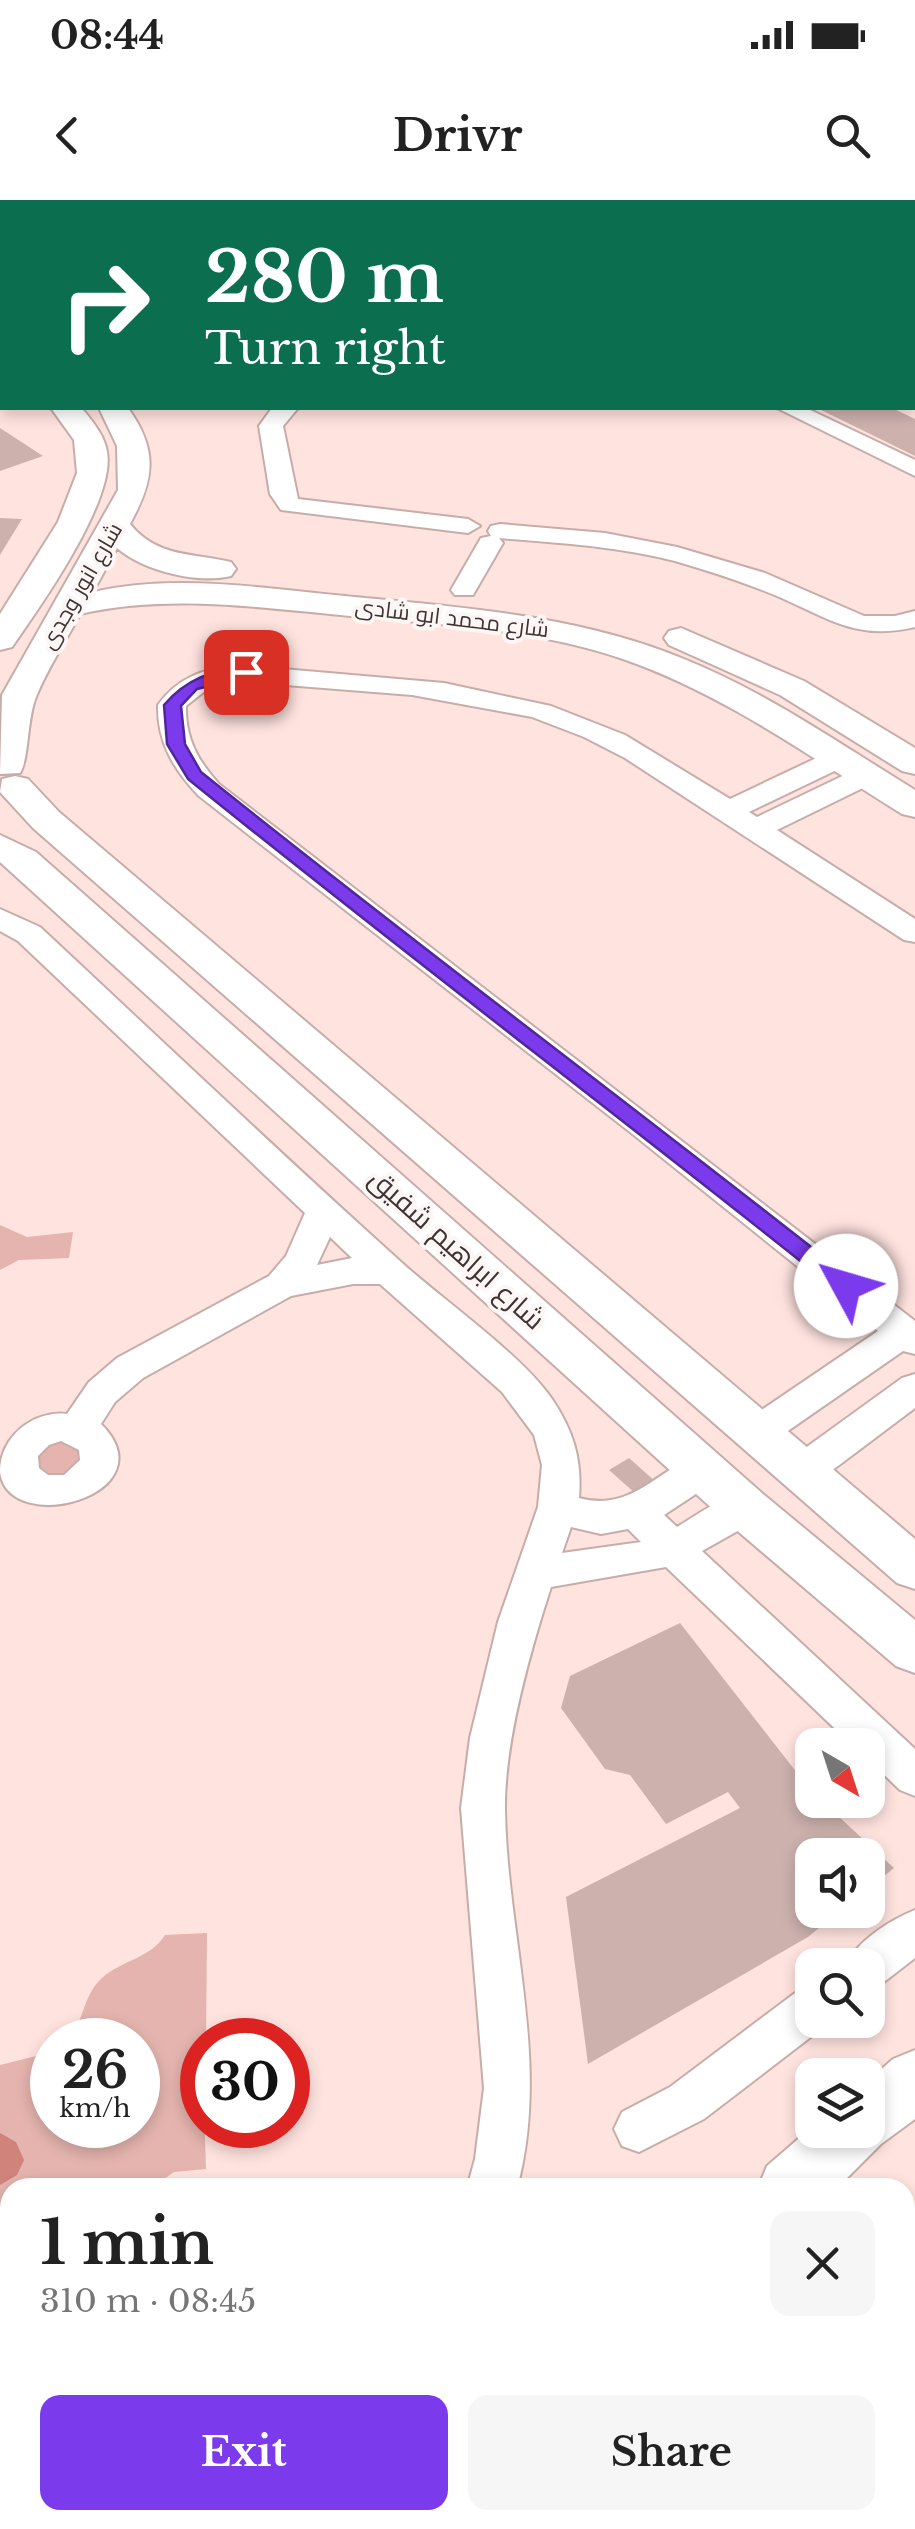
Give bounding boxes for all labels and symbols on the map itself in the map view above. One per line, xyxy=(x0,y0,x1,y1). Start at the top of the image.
street label: شارع انور وجدى xyxy=(34,518,129,654)
street label: شارع محمد ابو شادى xyxy=(353,593,550,644)
pin xyxy=(204,630,289,715)
street label: شارع ابراهيم شفيق xyxy=(361,1161,552,1339)
position arrow xyxy=(794,1234,898,1338)
north arrow xyxy=(795,1728,885,1818)
speed limit sign: 30 xyxy=(180,2018,310,2148)

